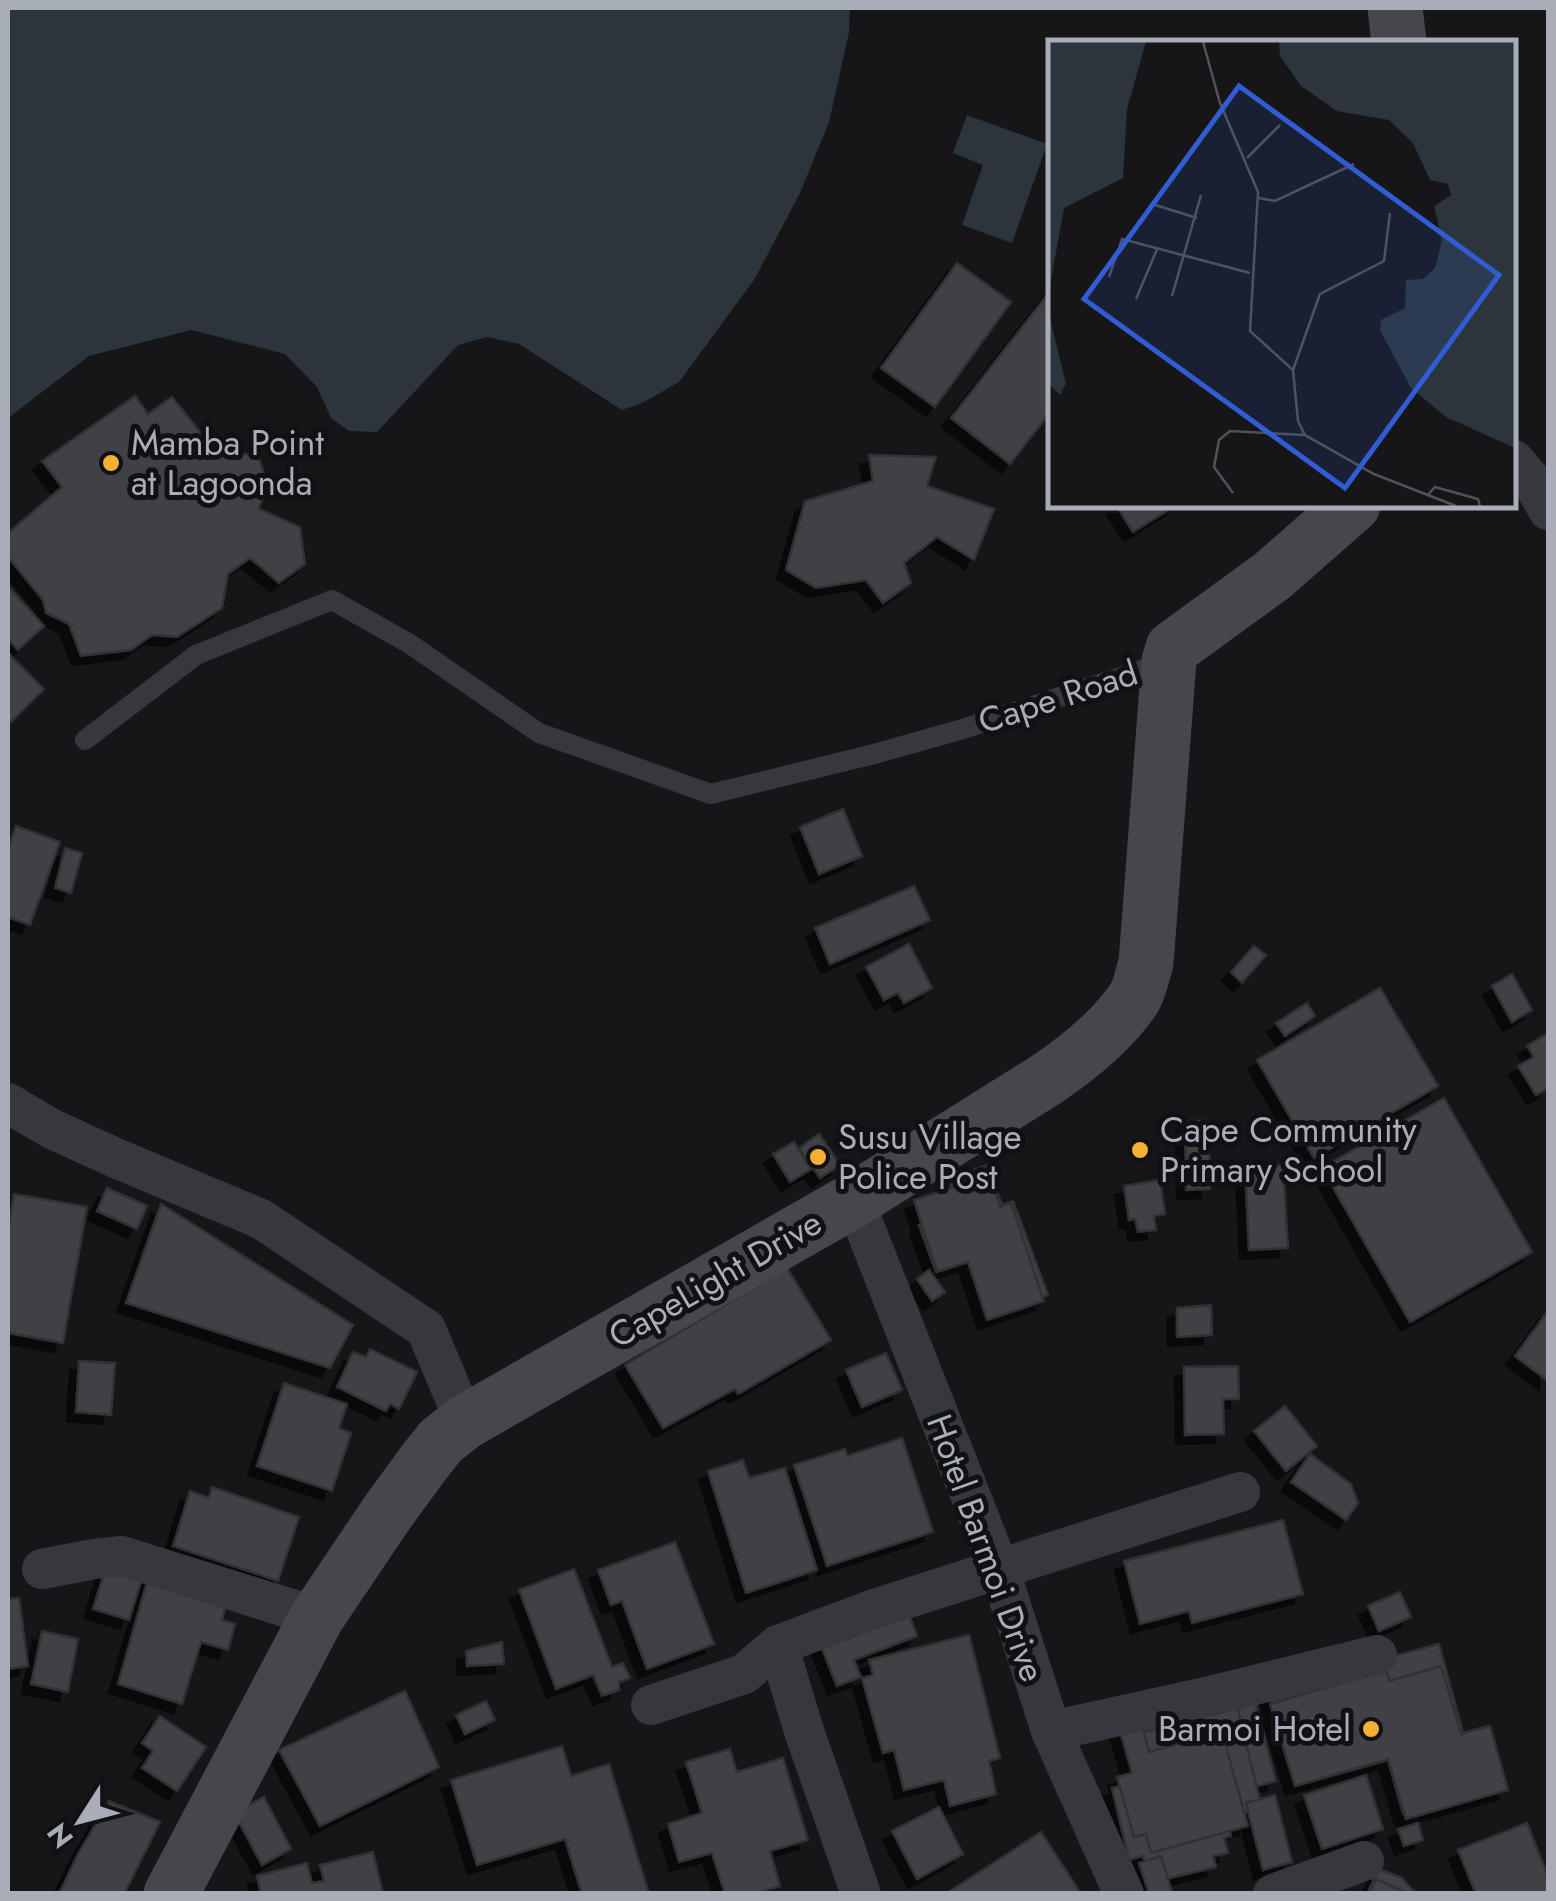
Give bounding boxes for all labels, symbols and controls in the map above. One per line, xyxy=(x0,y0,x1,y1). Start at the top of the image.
inset map xyxy=(1048,40,1516,508)
place label: Mamba Point at Lagoonda xyxy=(131,418,324,508)
marker: Mamba Point at Lagoonda xyxy=(100,452,122,474)
street label: Cape Road xyxy=(972,648,1144,746)
place label: Cape Community Primary School xyxy=(1160,1105,1417,1195)
place label: Susu Village Police Post xyxy=(838,1112,1022,1202)
marker: Cape Community Primary School xyxy=(1129,1139,1151,1161)
marker: Susu Village Police Post xyxy=(807,1146,829,1168)
street label: CapeLight Drive xyxy=(599,1198,831,1360)
street label: Hotel Barmoi Drive xyxy=(914,1407,1058,1689)
place label: Barmoi Hotel xyxy=(1158,1704,1351,1754)
marker: Barmoi Hotel xyxy=(1360,1718,1382,1740)
north arrow xyxy=(30,1771,130,1871)
text: N xyxy=(37,1814,83,1856)

